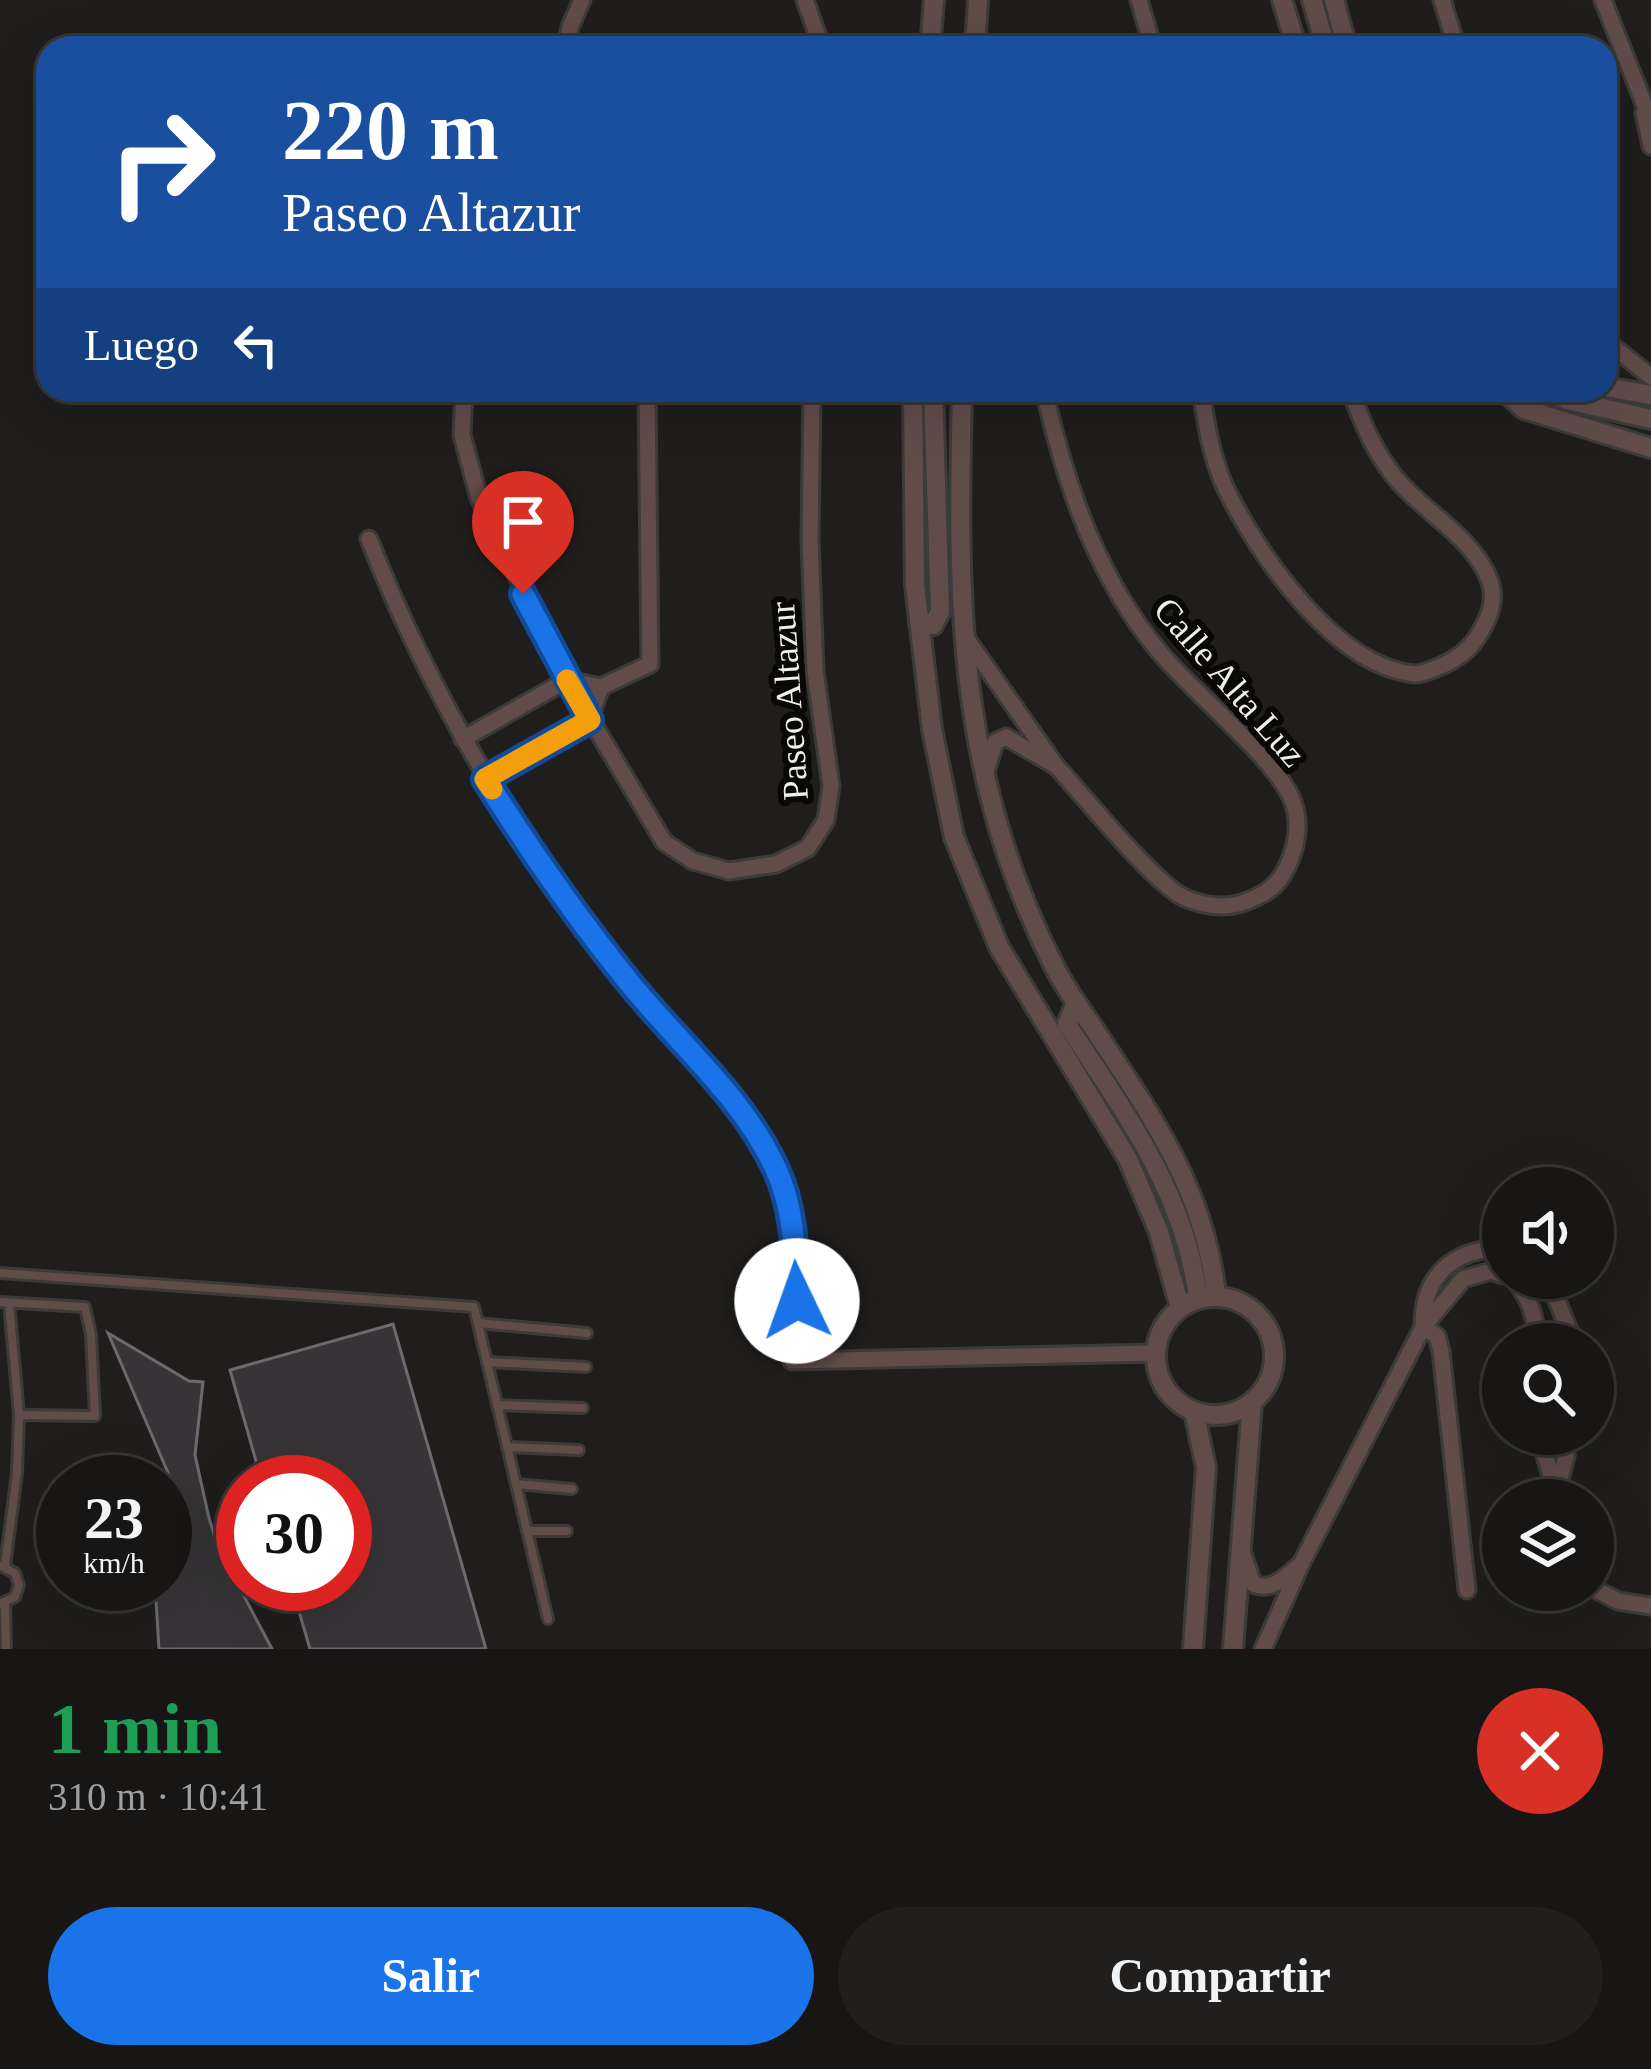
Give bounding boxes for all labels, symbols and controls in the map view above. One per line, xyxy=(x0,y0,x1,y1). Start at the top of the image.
icon: right xyxy=(84,84,240,240)
text: 220 m xyxy=(282,84,499,177)
text: Paseo Altazur xyxy=(282,183,580,243)
icon: left xyxy=(223,312,289,378)
text: Luego xyxy=(84,320,199,370)
pin xyxy=(472,471,574,594)
icon: arrive xyxy=(490,489,556,555)
street label: Calle Alta Luz xyxy=(1146,590,1314,774)
street label: Paseo Altazur xyxy=(762,600,816,802)
map controls xyxy=(1482,1167,1614,1611)
button: sound xyxy=(1482,1167,1614,1299)
position arrow xyxy=(734,1238,860,1364)
button: search xyxy=(1482,1323,1614,1455)
speed limit sign: 30 xyxy=(216,1455,372,1611)
button: layers xyxy=(1482,1479,1614,1611)
text: 23 xyxy=(84,1485,144,1551)
text: km/h xyxy=(83,1546,145,1579)
button: close xyxy=(1477,1688,1603,1814)
text: 1 min xyxy=(48,1689,222,1769)
text: 310 m · 10:41 xyxy=(48,1775,268,1818)
button: Salir xyxy=(48,1907,814,2045)
button: Compartir xyxy=(838,1907,1603,2045)

